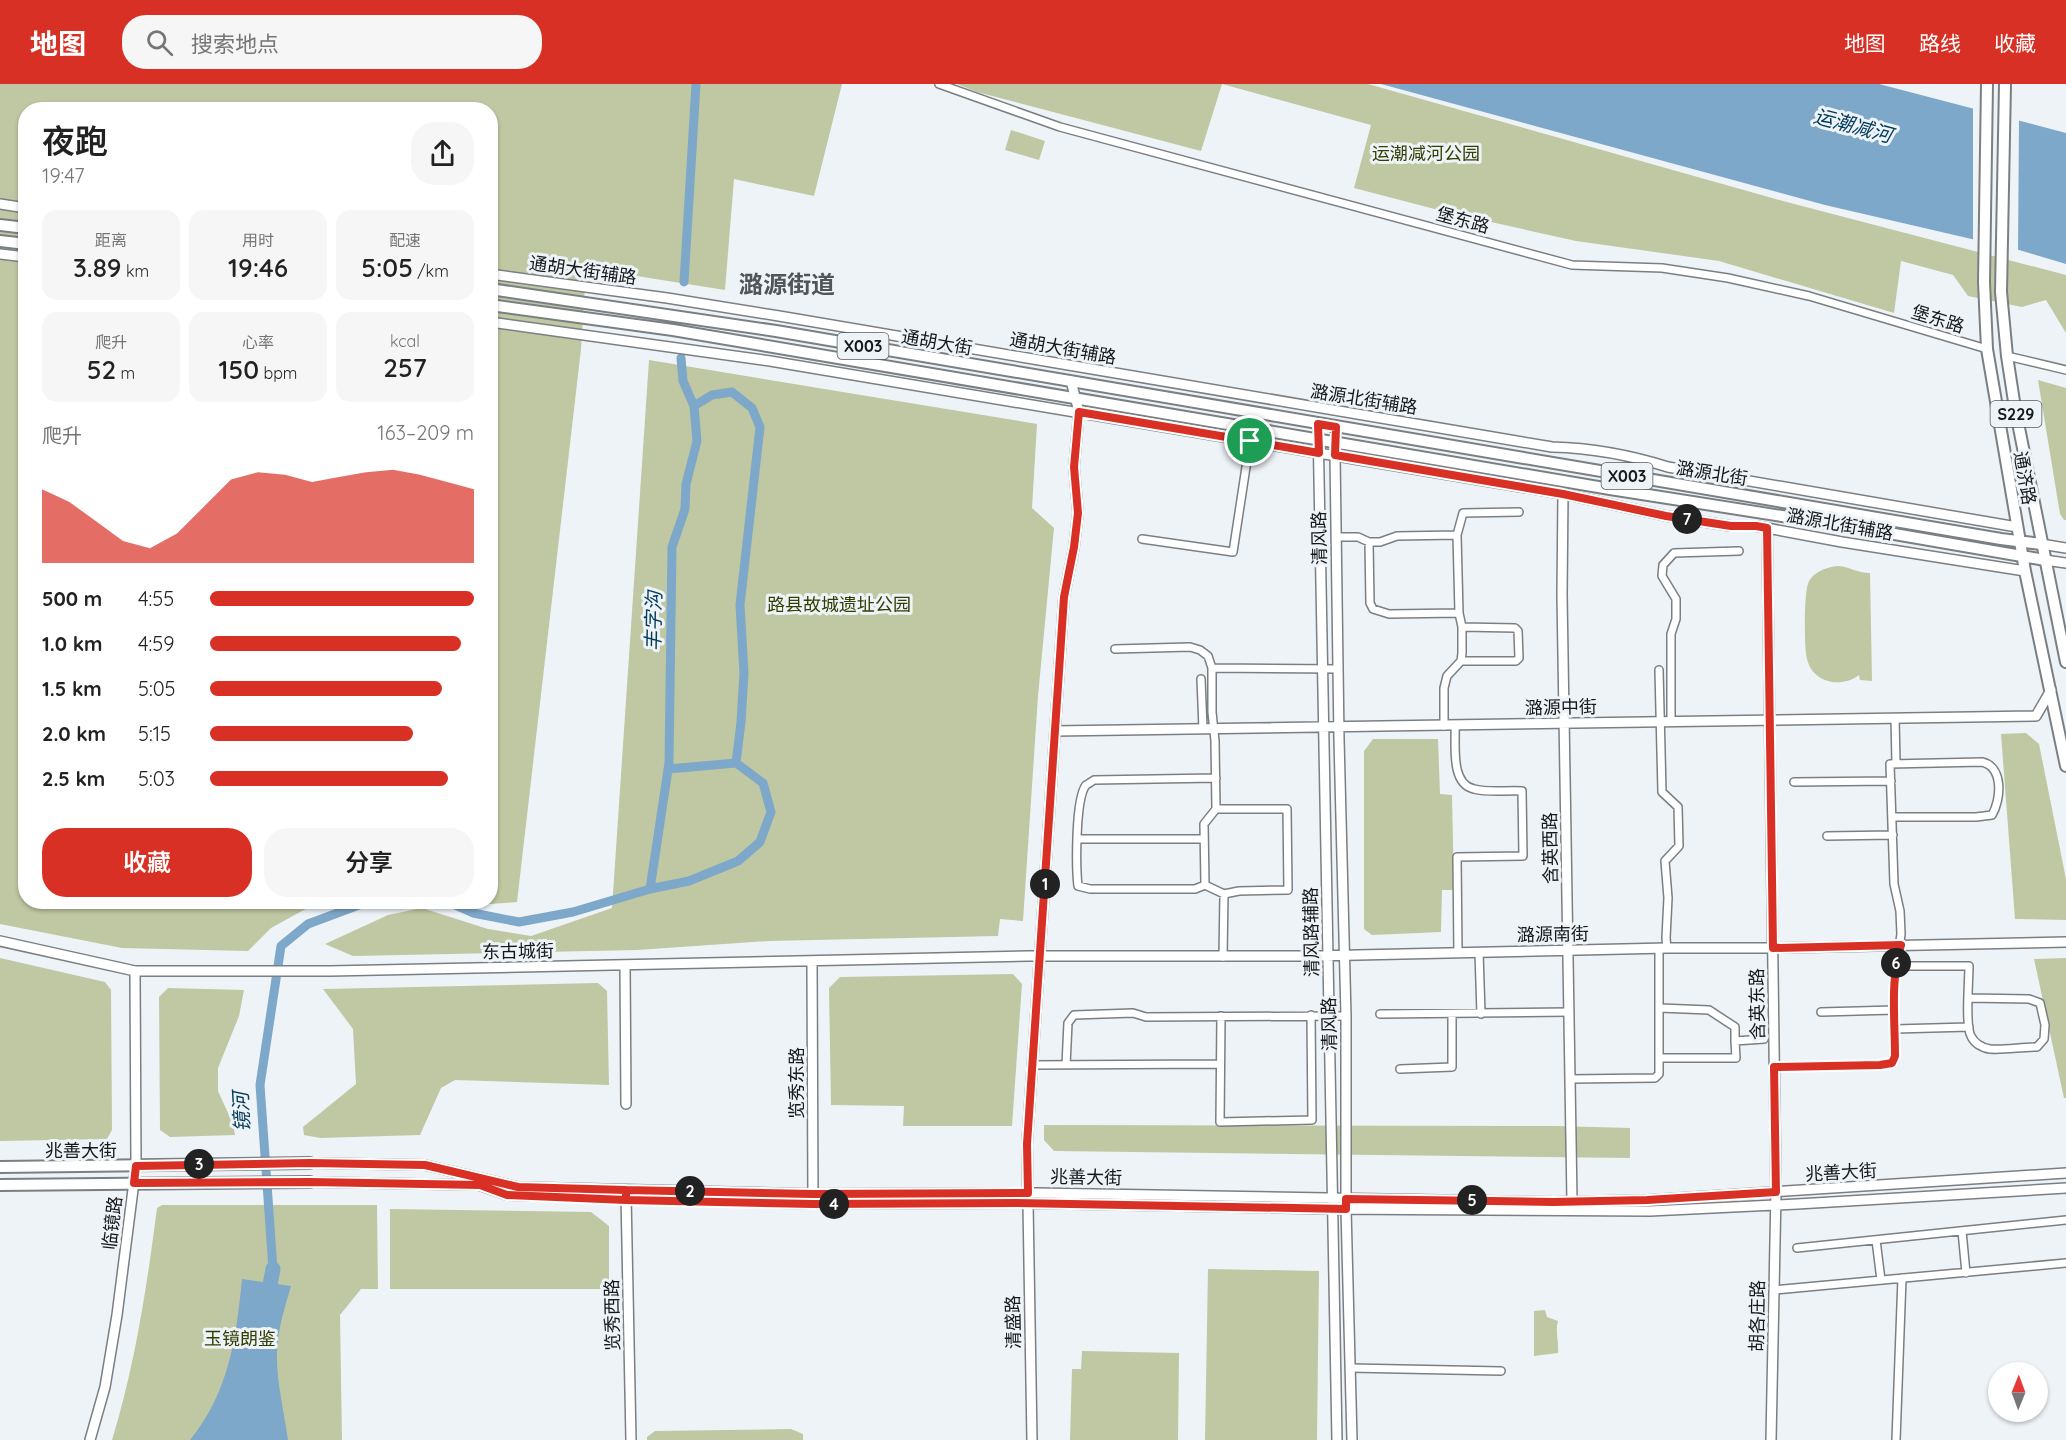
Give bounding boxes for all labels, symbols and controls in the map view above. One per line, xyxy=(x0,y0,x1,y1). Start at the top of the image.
search box xyxy=(122,15,542,69)
text: 地图 xyxy=(30,26,86,61)
icon: search xyxy=(143,26,176,59)
text: 搜索地点 xyxy=(191,30,279,58)
text: 地图 xyxy=(1844,30,1886,56)
text: 路线 xyxy=(1919,30,1961,56)
text: 收藏 xyxy=(1994,30,2036,56)
water label: 运潮减河 xyxy=(1811,103,1899,148)
text: 夜跑 xyxy=(42,120,108,161)
button: share xyxy=(411,122,474,185)
park label: 运潮减河公园 xyxy=(1372,142,1480,165)
text: 19:47 xyxy=(42,163,85,188)
street label: 堡东路 xyxy=(1434,202,1492,238)
text: 距离 xyxy=(95,230,127,250)
text: 用时 xyxy=(242,230,274,250)
text: 配速 xyxy=(389,230,421,250)
text: 3.89 xyxy=(73,251,122,284)
text: 19:46 xyxy=(228,251,288,284)
text: 5:05 xyxy=(361,251,413,284)
street label: 通胡大街辅路 xyxy=(528,251,638,289)
text: km xyxy=(122,261,149,281)
text: /km xyxy=(413,261,449,281)
district label: 潞源街道 xyxy=(739,269,835,299)
street label: 堡东路 xyxy=(1909,300,1967,338)
street label: 通胡大街 xyxy=(900,324,974,360)
street label: 通胡大街辅路 xyxy=(1008,327,1118,369)
text: kcal xyxy=(390,331,420,351)
text: 爬升 xyxy=(95,332,127,352)
text: 心率 xyxy=(242,332,274,352)
road number: X003 xyxy=(838,333,888,359)
text: 257 xyxy=(383,351,427,384)
text: 52 xyxy=(87,353,116,386)
text: 150 xyxy=(219,353,259,386)
text: m xyxy=(116,363,135,383)
text: bpm xyxy=(259,363,297,383)
street label: 潞源北街辅路 xyxy=(1309,379,1419,419)
road number: S229 xyxy=(1990,401,2042,427)
pin xyxy=(1224,415,1275,466)
text: 163–209 m xyxy=(377,420,474,445)
text: 爬升 xyxy=(42,423,82,448)
icon: arrive xyxy=(1233,424,1266,457)
street label: 通济路 xyxy=(2009,449,2041,507)
street label: 潞源北街 xyxy=(1675,456,1749,490)
road number: X003 xyxy=(1602,463,1652,489)
street label: 潞源北街辅路 xyxy=(1785,503,1895,545)
pin: 7 xyxy=(1672,504,1702,534)
text: 7 xyxy=(1683,509,1691,529)
street label: 清风路 xyxy=(1307,511,1331,565)
text: 500 m xyxy=(42,586,102,611)
text: 4:55 xyxy=(138,586,174,611)
water label: 丰字沟 xyxy=(640,589,666,651)
park label: 路县故城遗址公园 xyxy=(767,593,911,616)
text: 1.0 km xyxy=(42,631,102,656)
text: 4:59 xyxy=(138,631,174,656)
text: 1.5 km xyxy=(42,676,102,701)
text: 5:05 xyxy=(138,676,175,701)
street label: 潞源中街 xyxy=(1525,695,1597,719)
text: 2.0 km xyxy=(42,721,106,746)
text: 5:15 xyxy=(138,721,171,746)
text: 2.5 km xyxy=(42,766,105,791)
text: 5:03 xyxy=(138,766,175,791)
street label: 含英西路 xyxy=(1538,812,1562,884)
button: 收藏 xyxy=(42,828,252,897)
button: 分享 xyxy=(264,828,474,897)
pin: 1 xyxy=(1030,869,1060,899)
text: 1 xyxy=(1042,874,1048,894)
street label: 清风路辅路 xyxy=(1299,887,1323,977)
street label: 潞源南街 xyxy=(1517,922,1589,946)
street label: 东古城街 xyxy=(482,939,554,963)
pin: 6 xyxy=(1881,948,1911,978)
text: 6 xyxy=(1892,953,1900,973)
street label: 含英东路 xyxy=(1745,968,1769,1040)
street label: 清风路 xyxy=(1317,997,1341,1051)
street label: 览秀东路 xyxy=(785,1047,808,1119)
water label: 镜河 xyxy=(227,1087,255,1133)
street label: 兆善大街 xyxy=(45,1139,117,1162)
pin: 3 xyxy=(184,1149,214,1179)
text: 3 xyxy=(195,1154,203,1174)
street label: 兆善大街 xyxy=(1804,1159,1878,1185)
street label: 兆善大街 xyxy=(1050,1165,1122,1189)
pin: 2 xyxy=(675,1176,705,1206)
text: 2 xyxy=(685,1181,695,1201)
pin: 5 xyxy=(1457,1185,1487,1215)
pin: 4 xyxy=(819,1189,849,1219)
text: 5 xyxy=(1467,1190,1477,1210)
text: 4 xyxy=(829,1194,839,1214)
street label: 临镜路 xyxy=(97,1195,127,1251)
street label: 览秀西路 xyxy=(600,1279,624,1351)
street label: 胡各庄路 xyxy=(1745,1280,1769,1352)
street label: 清盛路 xyxy=(1001,1295,1025,1349)
park label: 玉镜朗鉴 xyxy=(204,1327,276,1350)
north arrow xyxy=(1988,1362,2048,1422)
map controls xyxy=(1988,1362,2048,1422)

